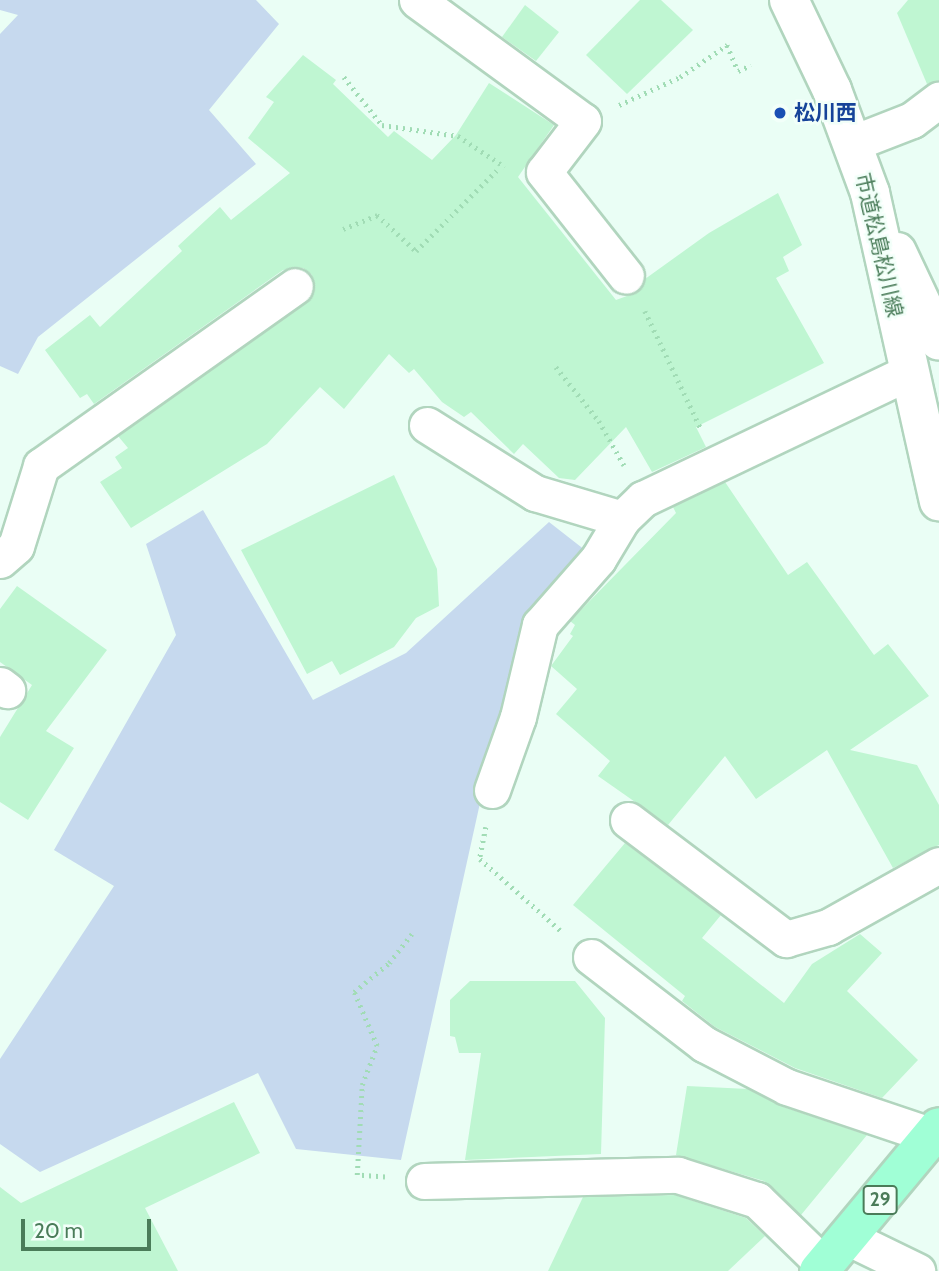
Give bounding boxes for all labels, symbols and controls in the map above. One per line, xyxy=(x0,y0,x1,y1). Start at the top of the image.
place label: 松川西 xyxy=(794,100,857,126)
marker: 松川西 xyxy=(772,105,788,121)
street label: 市道松島松川線 xyxy=(850,171,908,319)
road number: 29 xyxy=(862,1184,898,1216)
scale bar xyxy=(24,1204,154,1248)
text: 20 m xyxy=(34,1218,83,1243)

